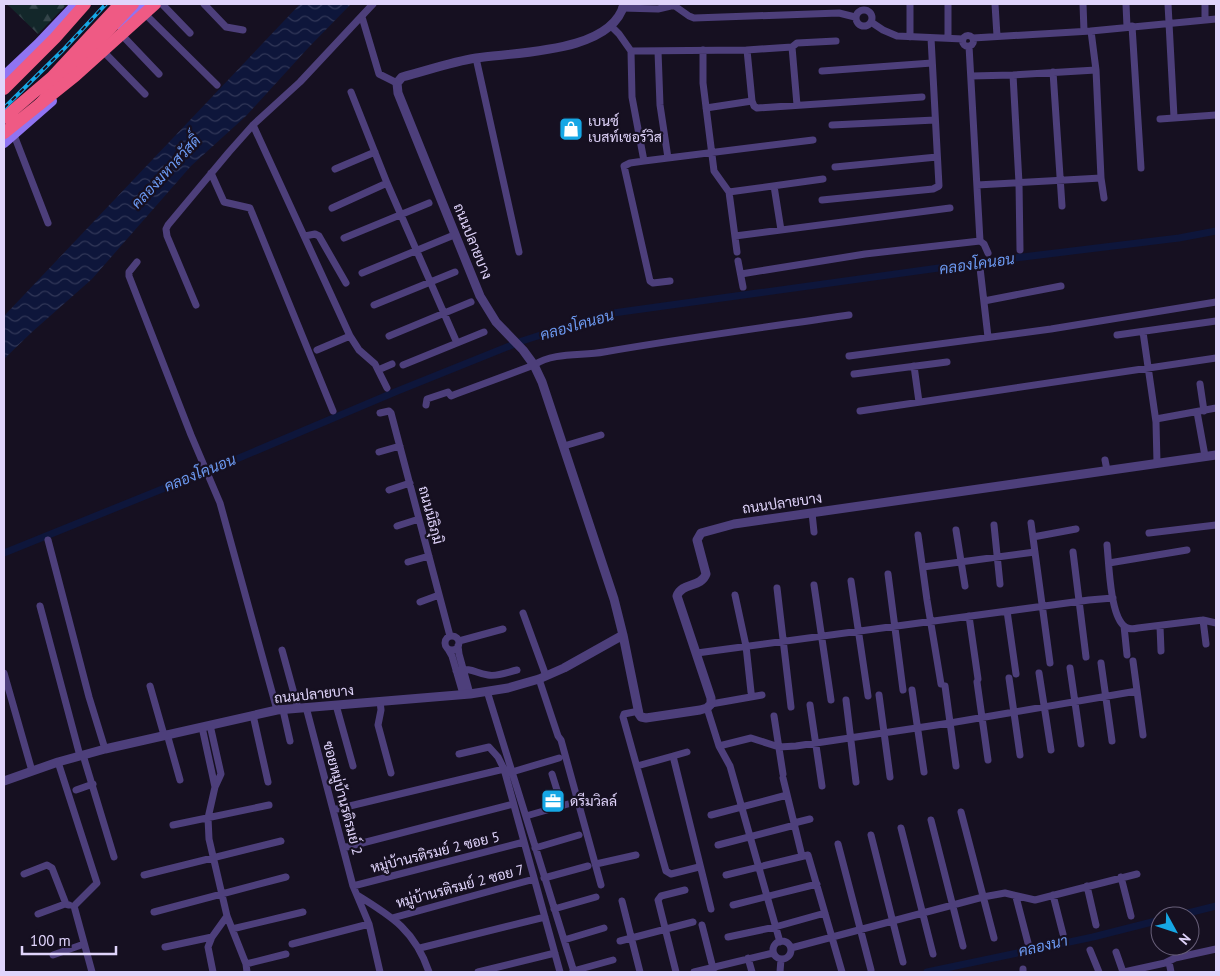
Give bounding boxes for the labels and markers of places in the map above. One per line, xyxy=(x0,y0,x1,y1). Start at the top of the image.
place label: เบนซ์ เบสท์เซอร์วิส xyxy=(588,112,662,146)
shop icon: เบนซ์ เบสท์เซอร์วิส xyxy=(558,116,584,142)
office icon: ดรีมวิลล์ xyxy=(540,788,566,814)
place label: ดรีมวิลล์ xyxy=(570,792,617,810)

